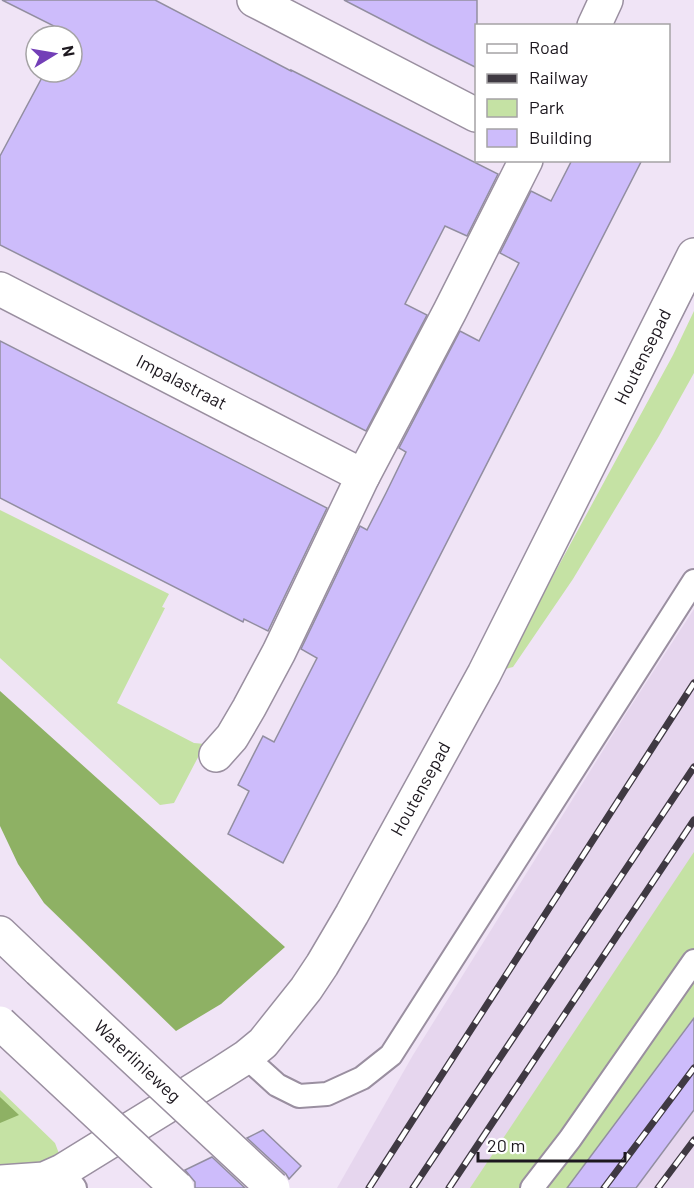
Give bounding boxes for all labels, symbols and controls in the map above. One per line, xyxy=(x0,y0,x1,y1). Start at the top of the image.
north arrow xyxy=(24,24,84,84)
legend xyxy=(475,24,670,162)
text: Road xyxy=(529,36,569,58)
text: N xyxy=(59,44,80,58)
text: Railway xyxy=(529,66,588,88)
text: Park xyxy=(529,96,564,118)
text: Building xyxy=(529,126,592,148)
street label: Houtensepad xyxy=(609,305,675,408)
street label: Impalastraat xyxy=(133,349,231,414)
street label: Houtensepad xyxy=(385,738,455,839)
street label: Waterlinieweg xyxy=(90,1015,186,1106)
scale bar xyxy=(478,1125,625,1163)
text: 20 m xyxy=(487,1134,525,1156)

